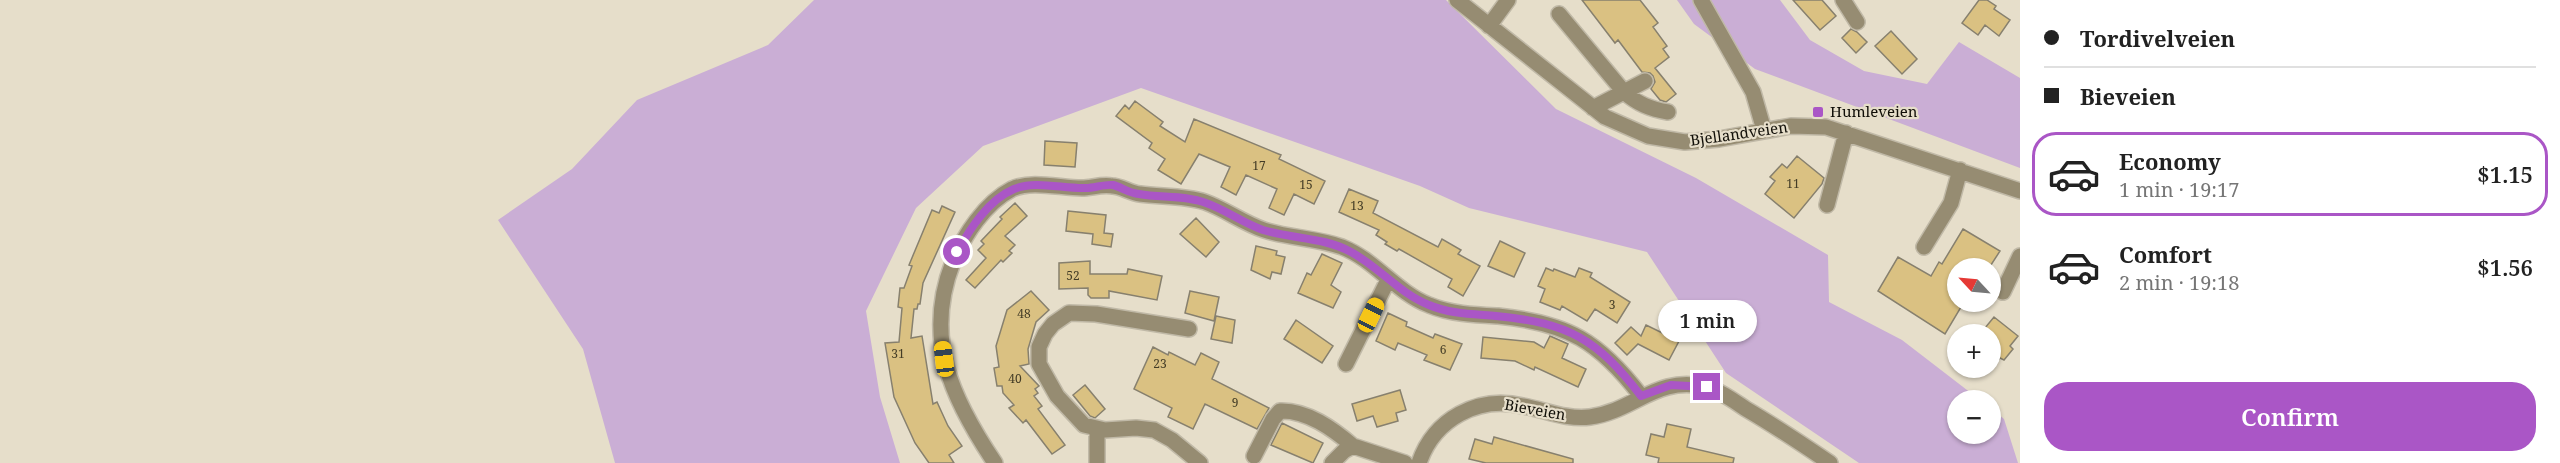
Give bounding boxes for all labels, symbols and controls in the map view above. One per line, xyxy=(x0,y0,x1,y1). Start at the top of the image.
text: Tordivelveien xyxy=(2080,23,2235,53)
text: Bieveien xyxy=(2080,81,2176,111)
place label: Humleveien xyxy=(1830,101,1918,121)
marker: Humleveien xyxy=(1811,105,1825,119)
street label: Bjellandveien xyxy=(1689,116,1789,150)
text: Economy xyxy=(2119,146,2221,176)
icon: car xyxy=(2047,147,2101,201)
house number: 17 xyxy=(1252,157,1266,174)
text: $1.15 xyxy=(2477,159,2533,189)
house number: 11 xyxy=(1786,175,1800,192)
house number: 15 xyxy=(1299,176,1313,193)
text: 1 min · 19:17 xyxy=(2119,176,2239,203)
house number: 13 xyxy=(1350,197,1364,214)
route start xyxy=(943,238,970,265)
text: Comfort xyxy=(2119,239,2212,269)
icon: car xyxy=(2047,240,2101,294)
text: $1.56 xyxy=(2477,252,2533,282)
north arrow xyxy=(1947,258,2001,312)
map controls xyxy=(1947,258,2001,444)
house number: 52 xyxy=(1066,267,1080,284)
text: 2 min · 19:18 xyxy=(2119,269,2239,296)
car xyxy=(1355,295,1387,335)
house number: 3 xyxy=(1609,296,1616,313)
callout: 1 min xyxy=(1658,300,1756,342)
house number: 48 xyxy=(1017,305,1031,322)
text: 1 min xyxy=(1680,307,1735,334)
button: + xyxy=(1947,324,2001,378)
car xyxy=(933,340,955,378)
house number: 6 xyxy=(1440,341,1447,358)
house number: 31 xyxy=(891,345,905,362)
house number: 23 xyxy=(1153,355,1167,372)
house number: 40 xyxy=(1008,370,1022,387)
route end xyxy=(1693,373,1720,400)
button: Confirm xyxy=(2044,382,2536,451)
button: − xyxy=(1947,390,2001,444)
house number: 9 xyxy=(1232,394,1238,411)
street label: Bieveien xyxy=(1503,394,1568,424)

